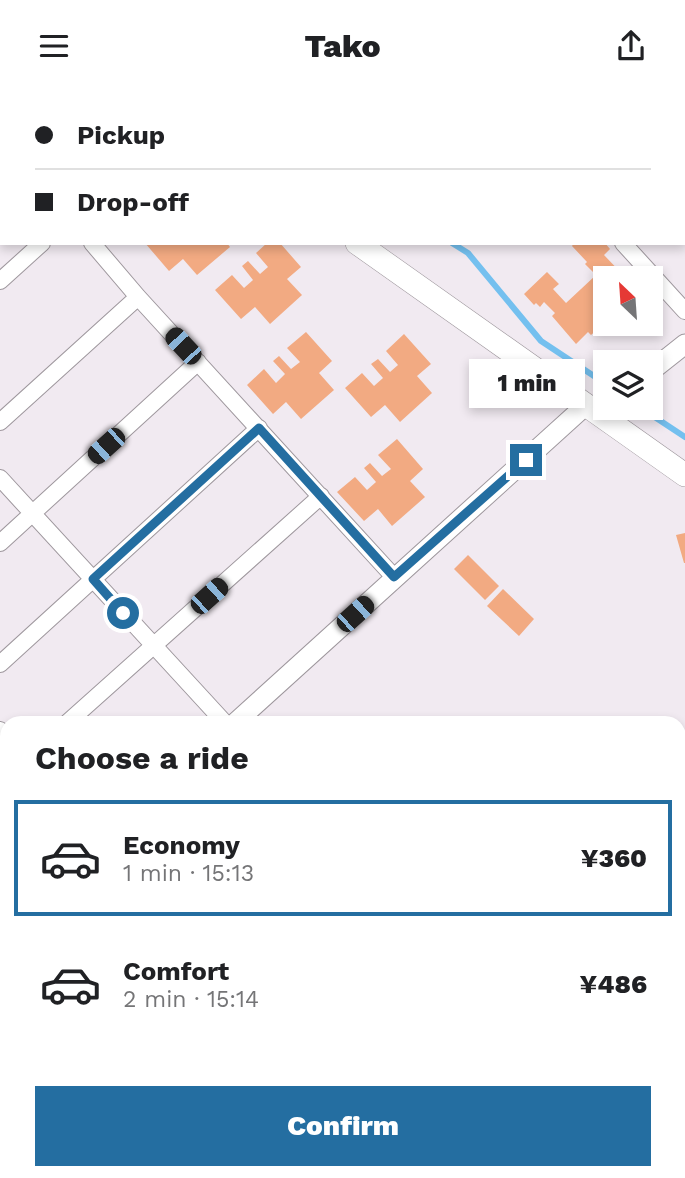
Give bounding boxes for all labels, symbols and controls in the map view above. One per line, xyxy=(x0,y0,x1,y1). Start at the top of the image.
icon: menu xyxy=(35,27,73,65)
text: Tako xyxy=(304,27,381,65)
icon: share xyxy=(612,27,650,65)
text: Pickup xyxy=(77,120,165,150)
text: Drop-off xyxy=(77,187,189,217)
north arrow xyxy=(593,266,663,336)
map controls xyxy=(593,266,663,420)
car xyxy=(161,323,206,369)
button: layers xyxy=(593,350,663,420)
callout: 1 min xyxy=(468,359,584,407)
text: 1 min xyxy=(497,370,557,397)
car xyxy=(84,424,129,468)
route end xyxy=(510,444,542,476)
car xyxy=(187,574,232,618)
car xyxy=(333,592,378,636)
route start xyxy=(107,597,139,629)
text: Choose a ride xyxy=(35,739,249,777)
icon: car xyxy=(39,827,102,890)
text: Economy xyxy=(123,830,240,860)
text: ¥360 xyxy=(581,843,647,873)
text: 1 min · 15:13 xyxy=(123,860,254,887)
icon: car xyxy=(39,953,102,1016)
text: Comfort xyxy=(123,956,229,986)
text: ¥486 xyxy=(580,969,647,999)
text: 2 min · 15:14 xyxy=(123,986,259,1013)
button: Confirm xyxy=(35,1086,651,1166)

